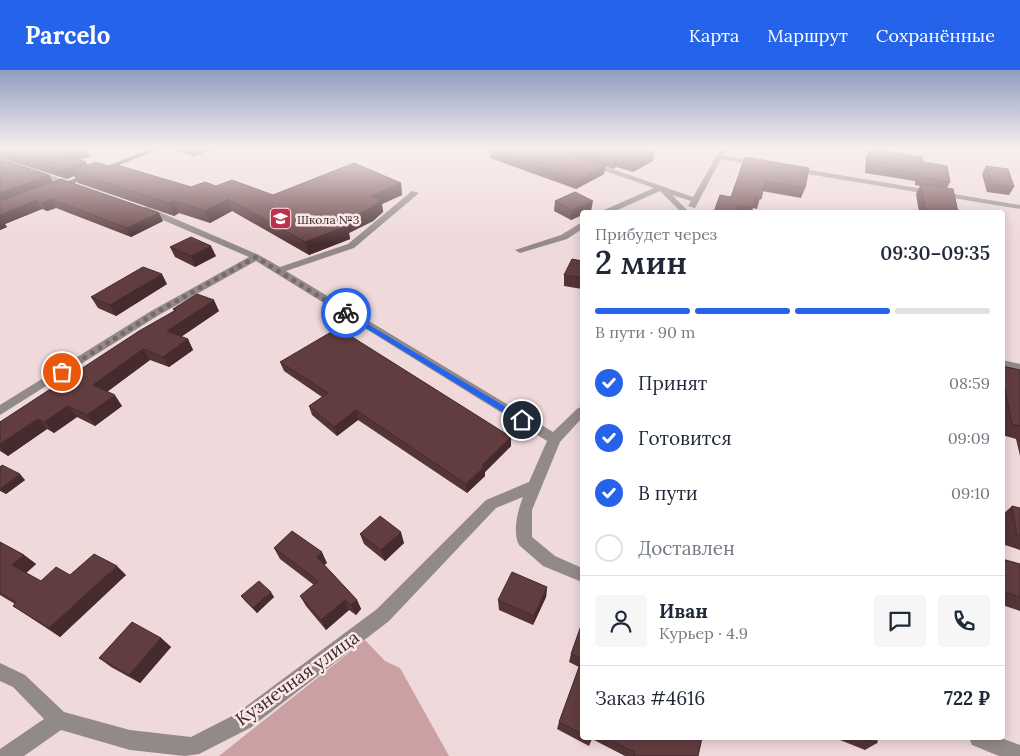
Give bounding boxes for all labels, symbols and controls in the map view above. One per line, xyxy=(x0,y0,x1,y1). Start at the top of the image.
text: Parcelo xyxy=(25,20,110,51)
text: Карта xyxy=(689,24,739,47)
text: Маршрут xyxy=(767,24,848,47)
text: Сохранённые xyxy=(876,24,995,47)
school or university icon: Школа №3 xyxy=(269,207,293,231)
place label: Школа №3 xyxy=(297,212,360,227)
text: Прибудет через xyxy=(595,224,717,244)
text: 09:30–09:35 xyxy=(880,241,990,265)
text: 2 мин xyxy=(595,242,687,283)
courier xyxy=(321,288,371,338)
icon: bike xyxy=(332,299,360,327)
text: В пути · 90 m xyxy=(595,322,695,342)
pin xyxy=(41,351,83,393)
icon: bag xyxy=(48,358,76,386)
icon: check xyxy=(595,369,623,397)
text: Принят xyxy=(638,371,707,395)
text: 08:59 xyxy=(949,373,990,393)
pin xyxy=(501,399,543,441)
icon: home xyxy=(508,406,536,434)
icon: check xyxy=(595,424,623,452)
text: Готовится xyxy=(638,426,732,450)
text: 09:09 xyxy=(948,428,990,448)
icon: check xyxy=(595,479,623,507)
text: В пути xyxy=(638,481,698,505)
text: 09:10 xyxy=(951,483,990,503)
text: Доставлен xyxy=(638,536,735,560)
button: person xyxy=(595,595,647,647)
button: chat xyxy=(874,595,926,647)
button: phone xyxy=(938,595,990,647)
text: Иван xyxy=(659,599,708,623)
text: Курьер · 4.9 xyxy=(659,623,748,643)
street label: Кузнечная улица xyxy=(231,625,363,731)
text: Заказ #4616 xyxy=(595,686,705,710)
text: 722 ₽ xyxy=(944,686,990,710)

